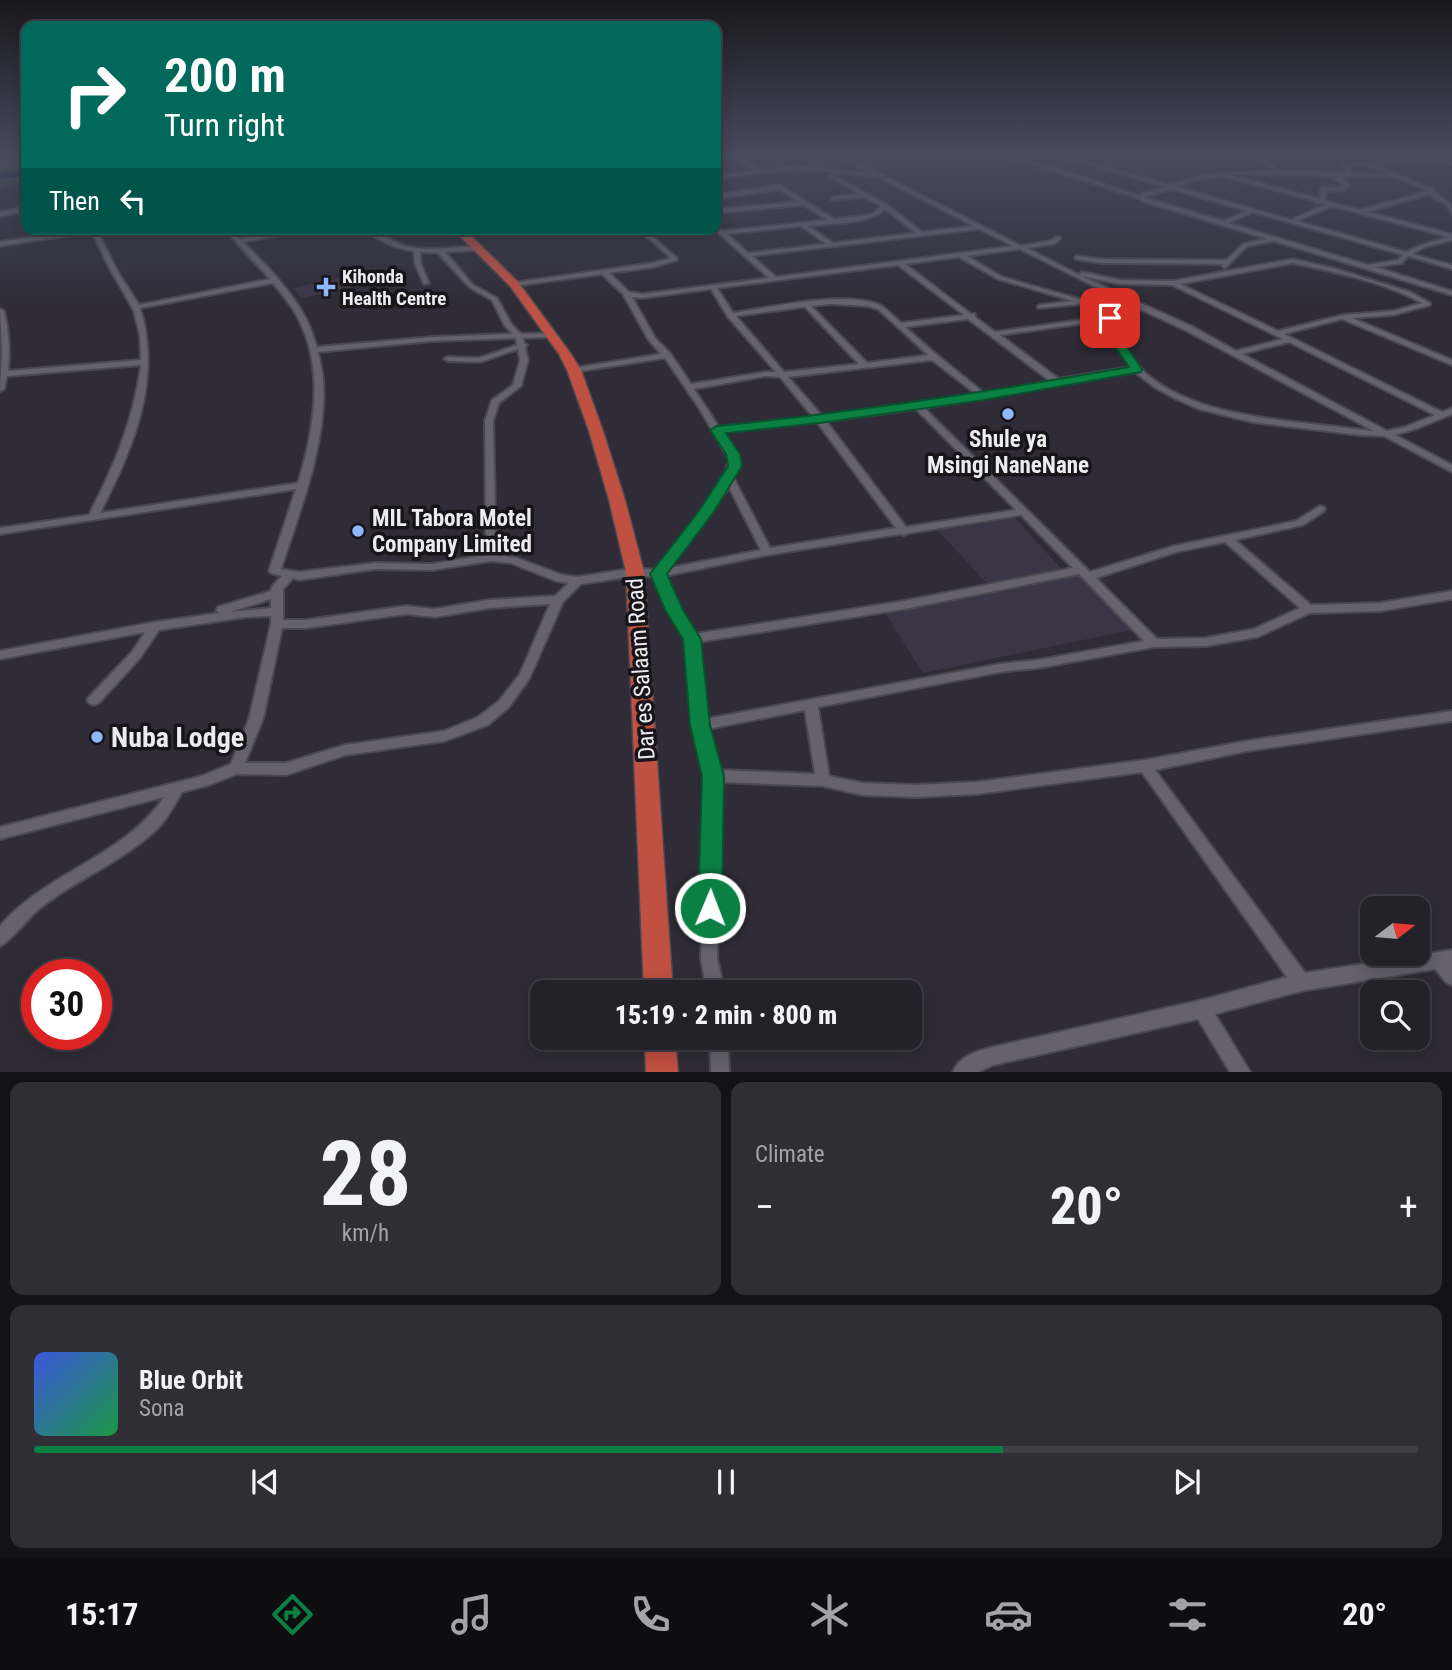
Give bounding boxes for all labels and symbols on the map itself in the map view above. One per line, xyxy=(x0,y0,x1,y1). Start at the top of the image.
place label: Kihonda Health Centre xyxy=(342,265,446,310)
marker: Kihonda Health Centre xyxy=(316,277,336,297)
pin xyxy=(1080,288,1140,348)
marker: Shule ya Msingi NaneNane xyxy=(1000,406,1016,422)
place label: Shule ya Msingi NaneNane xyxy=(927,426,1089,479)
place label: MIL Tabora Motel Company Limited xyxy=(372,505,532,558)
marker: MIL Tabora Motel Company Limited xyxy=(350,523,366,539)
street label: Dar es Salaam Road xyxy=(621,577,661,761)
place label: Nuba Lodge xyxy=(111,721,244,754)
marker: Nuba Lodge xyxy=(89,729,105,745)
position arrow xyxy=(673,871,747,945)
north arrow xyxy=(1360,896,1430,966)
speed limit sign: 30 xyxy=(21,959,112,1050)

